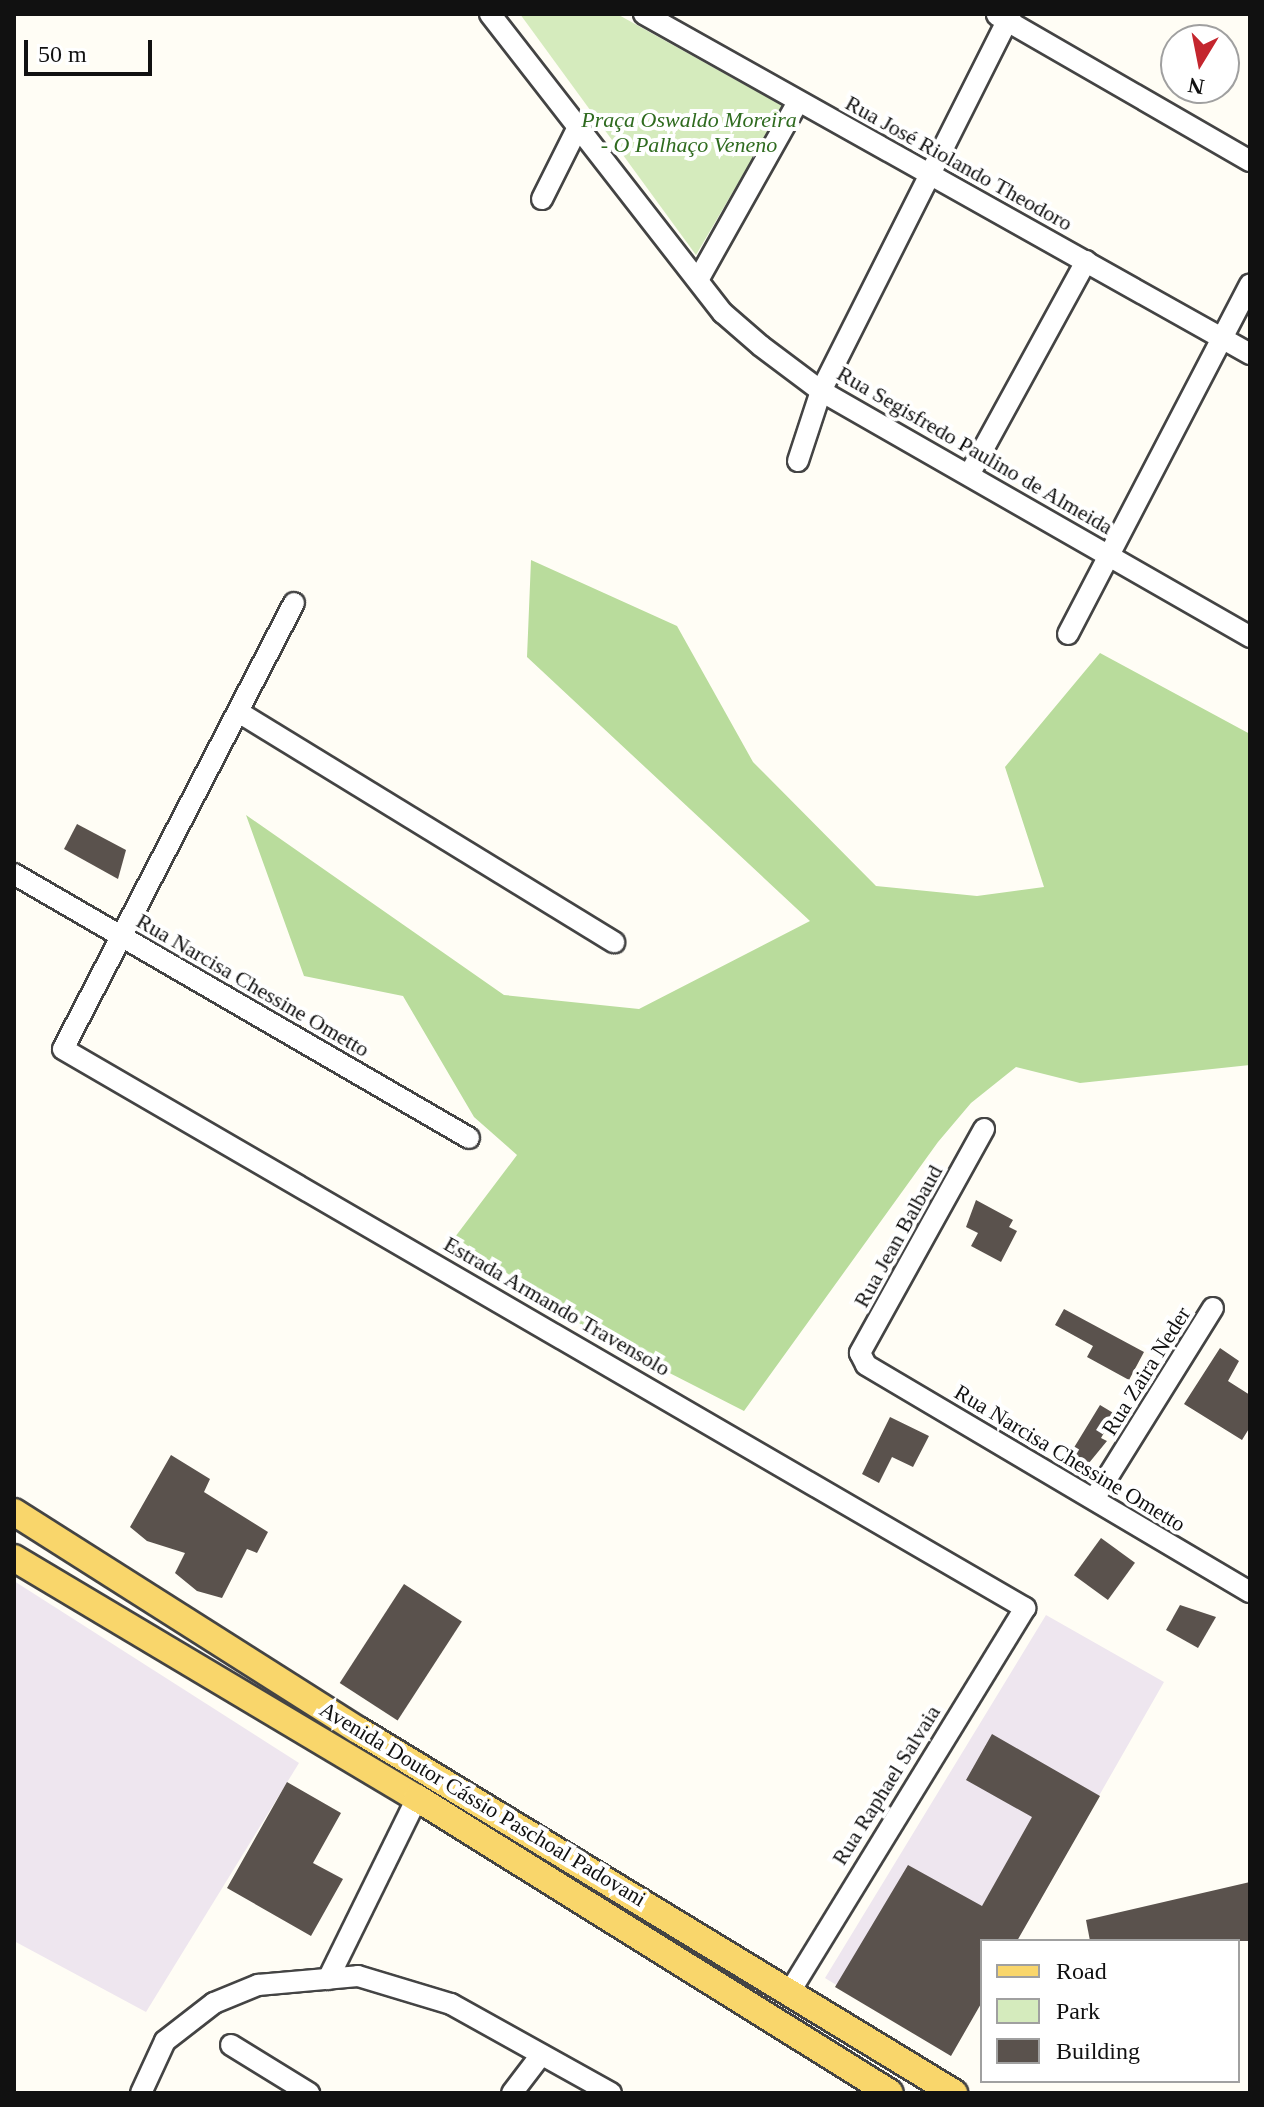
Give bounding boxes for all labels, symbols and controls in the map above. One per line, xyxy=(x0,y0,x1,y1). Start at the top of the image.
scale bar xyxy=(28,24,156,74)
north arrow xyxy=(1160,24,1240,104)
text: 50 m xyxy=(38,41,87,67)
text: N xyxy=(1186,72,1206,100)
street label: Rua José Riolando Theodoro xyxy=(841,89,1077,237)
park label: Praça Oswaldo Moreira - O Palhaço Veneno xyxy=(581,106,797,158)
street label: Rua Segisfredo Paulino de Almeida xyxy=(832,360,1118,540)
street label: Rua Narcisa Chessine Ometto xyxy=(132,907,374,1063)
street label: Rua Jean Balbaud xyxy=(848,1160,948,1312)
street label: Estrada Armando Travensolo xyxy=(439,1230,675,1382)
street label: Rua Zaira Neder xyxy=(1096,1302,1196,1440)
street label: Rua Narcisa Chessine Ometto xyxy=(950,1379,1190,1537)
street label: Avenida Doutor Cássio Paschoal Padovani xyxy=(315,1696,651,1912)
street label: Rua Raphael Salvaia xyxy=(826,1700,946,1870)
legend xyxy=(980,1939,1240,2083)
text: Road xyxy=(1056,1958,1107,1984)
text: Park xyxy=(1056,1998,1100,2024)
text: Building xyxy=(1056,2038,1140,2064)

